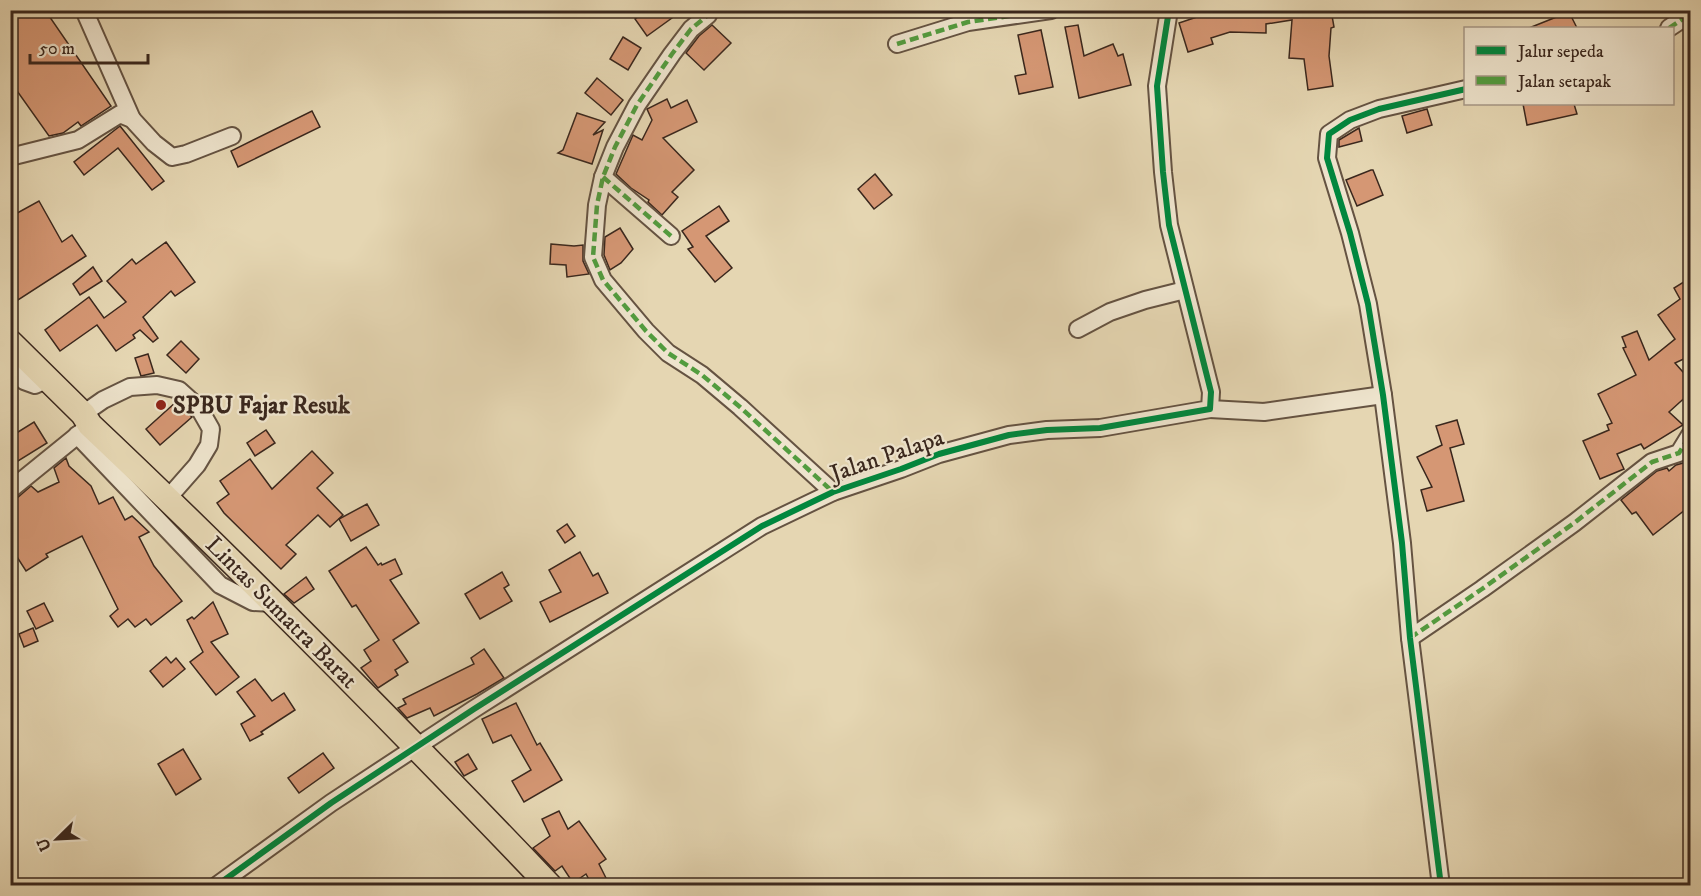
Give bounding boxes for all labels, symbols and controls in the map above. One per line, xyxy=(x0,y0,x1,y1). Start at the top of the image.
scale bar xyxy=(30,27,148,65)
legend xyxy=(1464,27,1674,105)
text: 50 m xyxy=(39,38,75,60)
text: Jalur sepeda xyxy=(1516,41,1604,63)
text: Jalan setapak xyxy=(1516,71,1611,93)
place label: SPBU Fajar Resuk xyxy=(173,391,351,421)
marker: SPBU Fajar Resuk xyxy=(154,398,168,412)
street label: Jalan Palapa xyxy=(825,422,949,490)
street label: Lintas Sumatra Barat xyxy=(199,530,364,695)
north arrow xyxy=(27,809,87,869)
text: U xyxy=(32,834,56,854)

